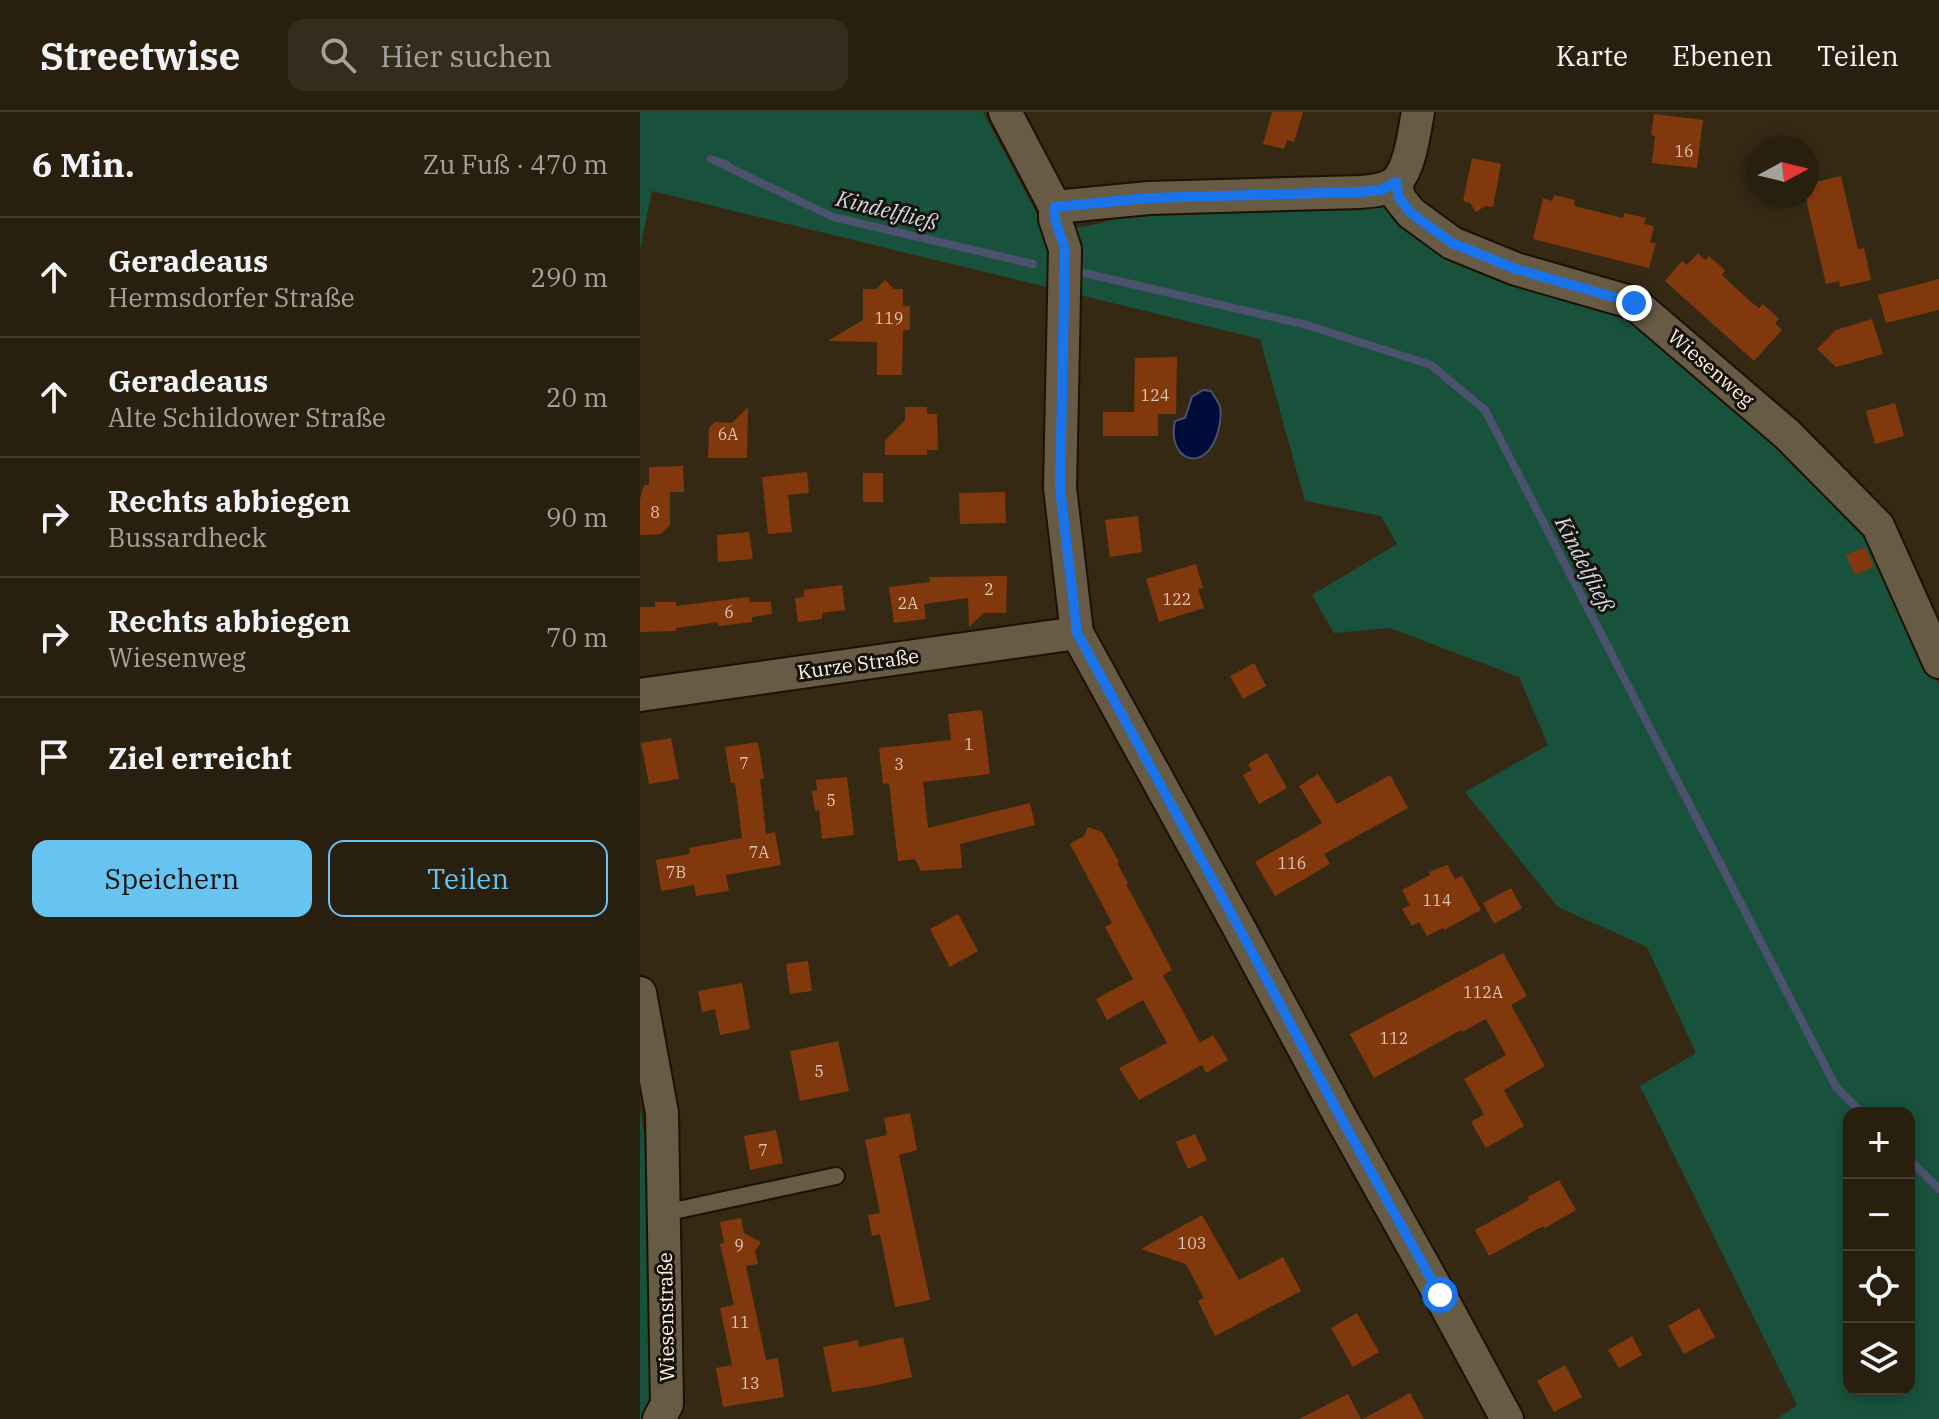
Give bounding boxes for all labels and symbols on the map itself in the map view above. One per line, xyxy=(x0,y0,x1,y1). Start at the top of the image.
north arrow xyxy=(1747,136,1819,208)
house number: 16 xyxy=(1674,141,1694,161)
water label: Kindelfließ xyxy=(833,183,941,236)
route end xyxy=(1616,285,1652,321)
house number: 119 xyxy=(875,308,903,328)
street label: Wiesenweg xyxy=(1662,323,1760,413)
house number: 124 xyxy=(1141,385,1169,405)
house number: 6A xyxy=(718,424,738,444)
house number: 8 xyxy=(650,502,660,522)
water label: Kindelfließ xyxy=(1549,510,1622,617)
house number: 2 xyxy=(984,579,994,599)
house number: 122 xyxy=(1163,589,1191,609)
house number: 2A xyxy=(898,593,918,613)
house number: 6 xyxy=(724,602,734,622)
street label: Kurze Straße xyxy=(795,642,920,685)
house number: 1 xyxy=(964,734,974,754)
house number: 7 xyxy=(739,753,749,773)
house number: 3 xyxy=(894,754,904,774)
house number: 5 xyxy=(826,790,836,810)
house number: 7A xyxy=(749,842,769,862)
house number: 116 xyxy=(1278,853,1306,873)
house number: 7B xyxy=(666,862,686,882)
house number: 114 xyxy=(1423,890,1451,910)
house number: 112A xyxy=(1463,982,1503,1002)
house number: 112 xyxy=(1380,1028,1408,1048)
house number: 5 xyxy=(814,1061,824,1081)
house number: 7 xyxy=(758,1140,768,1160)
house number: 103 xyxy=(1178,1233,1206,1253)
house number: 9 xyxy=(734,1235,744,1255)
street label: Wiesenstraße xyxy=(651,1252,680,1382)
route start xyxy=(1422,1277,1458,1313)
house number: 11 xyxy=(730,1312,750,1332)
house number: 13 xyxy=(740,1373,760,1393)

